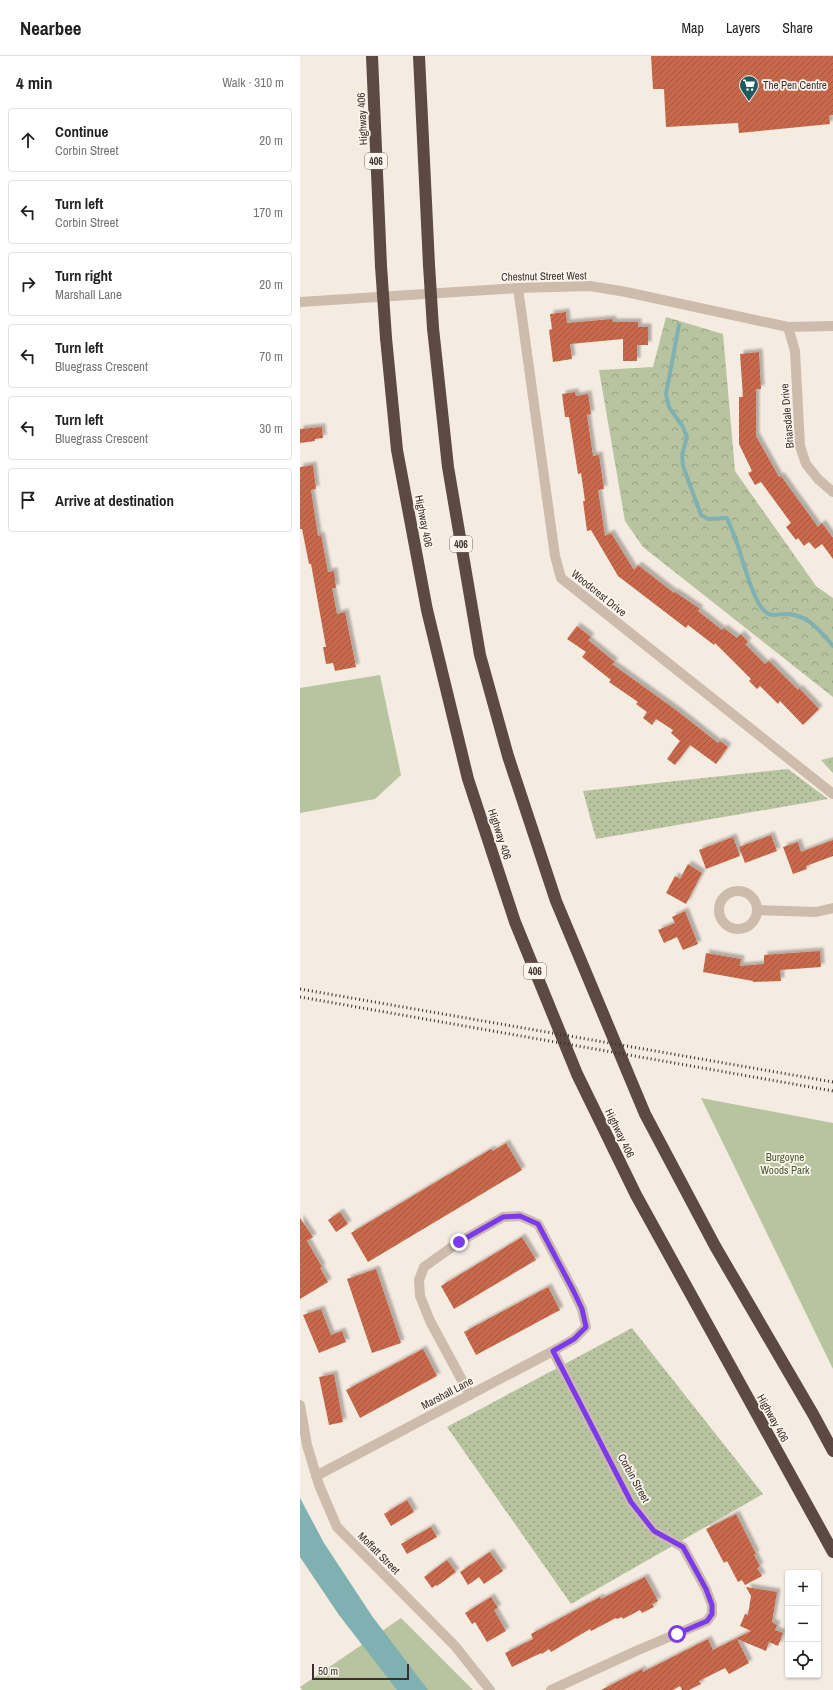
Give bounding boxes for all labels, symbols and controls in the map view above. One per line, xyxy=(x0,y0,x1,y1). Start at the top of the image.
text: Nearbee xyxy=(20,15,81,41)
text: Map xyxy=(682,19,704,37)
text: Layers xyxy=(726,19,760,37)
text: Share xyxy=(782,19,813,37)
text: 4 min xyxy=(16,71,52,94)
text: Walk · 310 m xyxy=(222,74,284,91)
supermarket icon: The Pen Centre xyxy=(738,74,760,102)
place label: The Pen Centre xyxy=(763,78,827,92)
street label: Highway 406 xyxy=(354,92,370,146)
text: Continue xyxy=(55,121,108,142)
icon: ahead xyxy=(17,129,39,151)
text: 20 m xyxy=(259,132,283,149)
text: Corbin Street xyxy=(55,142,118,159)
road number: 406 xyxy=(365,153,387,169)
text: Turn left xyxy=(55,193,103,214)
icon: left xyxy=(17,201,39,223)
text: 170 m xyxy=(253,204,283,221)
text: Corbin Street xyxy=(55,214,118,231)
text: Turn right xyxy=(55,265,112,286)
street label: Chestnut Street West xyxy=(501,268,587,284)
icon: right xyxy=(17,273,39,295)
text: 20 m xyxy=(259,276,283,293)
text: Marshall Lane xyxy=(55,286,122,303)
text: Turn left xyxy=(55,337,103,358)
icon: left xyxy=(17,345,39,367)
text: 70 m xyxy=(259,348,283,365)
text: Bluegrass Crescent xyxy=(55,358,148,375)
street label: Briarsdale Drive xyxy=(777,383,797,449)
text: Turn left xyxy=(55,409,103,430)
icon: left xyxy=(17,417,39,439)
text: 30 m xyxy=(259,420,283,437)
text: Bluegrass Crescent xyxy=(55,430,148,447)
icon: arrive xyxy=(17,489,39,511)
text: Arrive at destination xyxy=(55,490,174,511)
street label: Highway 406 xyxy=(412,494,436,548)
road number: 406 xyxy=(450,536,472,552)
street label: Woodcrest Drive xyxy=(569,566,629,620)
street label: Highway 406 xyxy=(485,807,515,861)
road number: 406 xyxy=(524,963,546,979)
street label: Highway 406 xyxy=(602,1106,638,1160)
park label: Burgoyne Woods Park xyxy=(761,1150,810,1177)
route end xyxy=(450,1233,468,1251)
street label: Marshall Lane xyxy=(419,1374,475,1412)
street label: Highway 406 xyxy=(754,1392,792,1444)
street label: Corbin Street xyxy=(615,1451,653,1505)
street label: Moffatt Street xyxy=(355,1529,403,1577)
map controls xyxy=(785,1570,821,1678)
button: + xyxy=(785,1570,821,1606)
button: − xyxy=(785,1606,821,1642)
route start xyxy=(668,1625,686,1643)
button: locate xyxy=(785,1642,821,1678)
scale bar xyxy=(312,1662,409,1681)
text: 50 m xyxy=(318,1664,338,1678)

